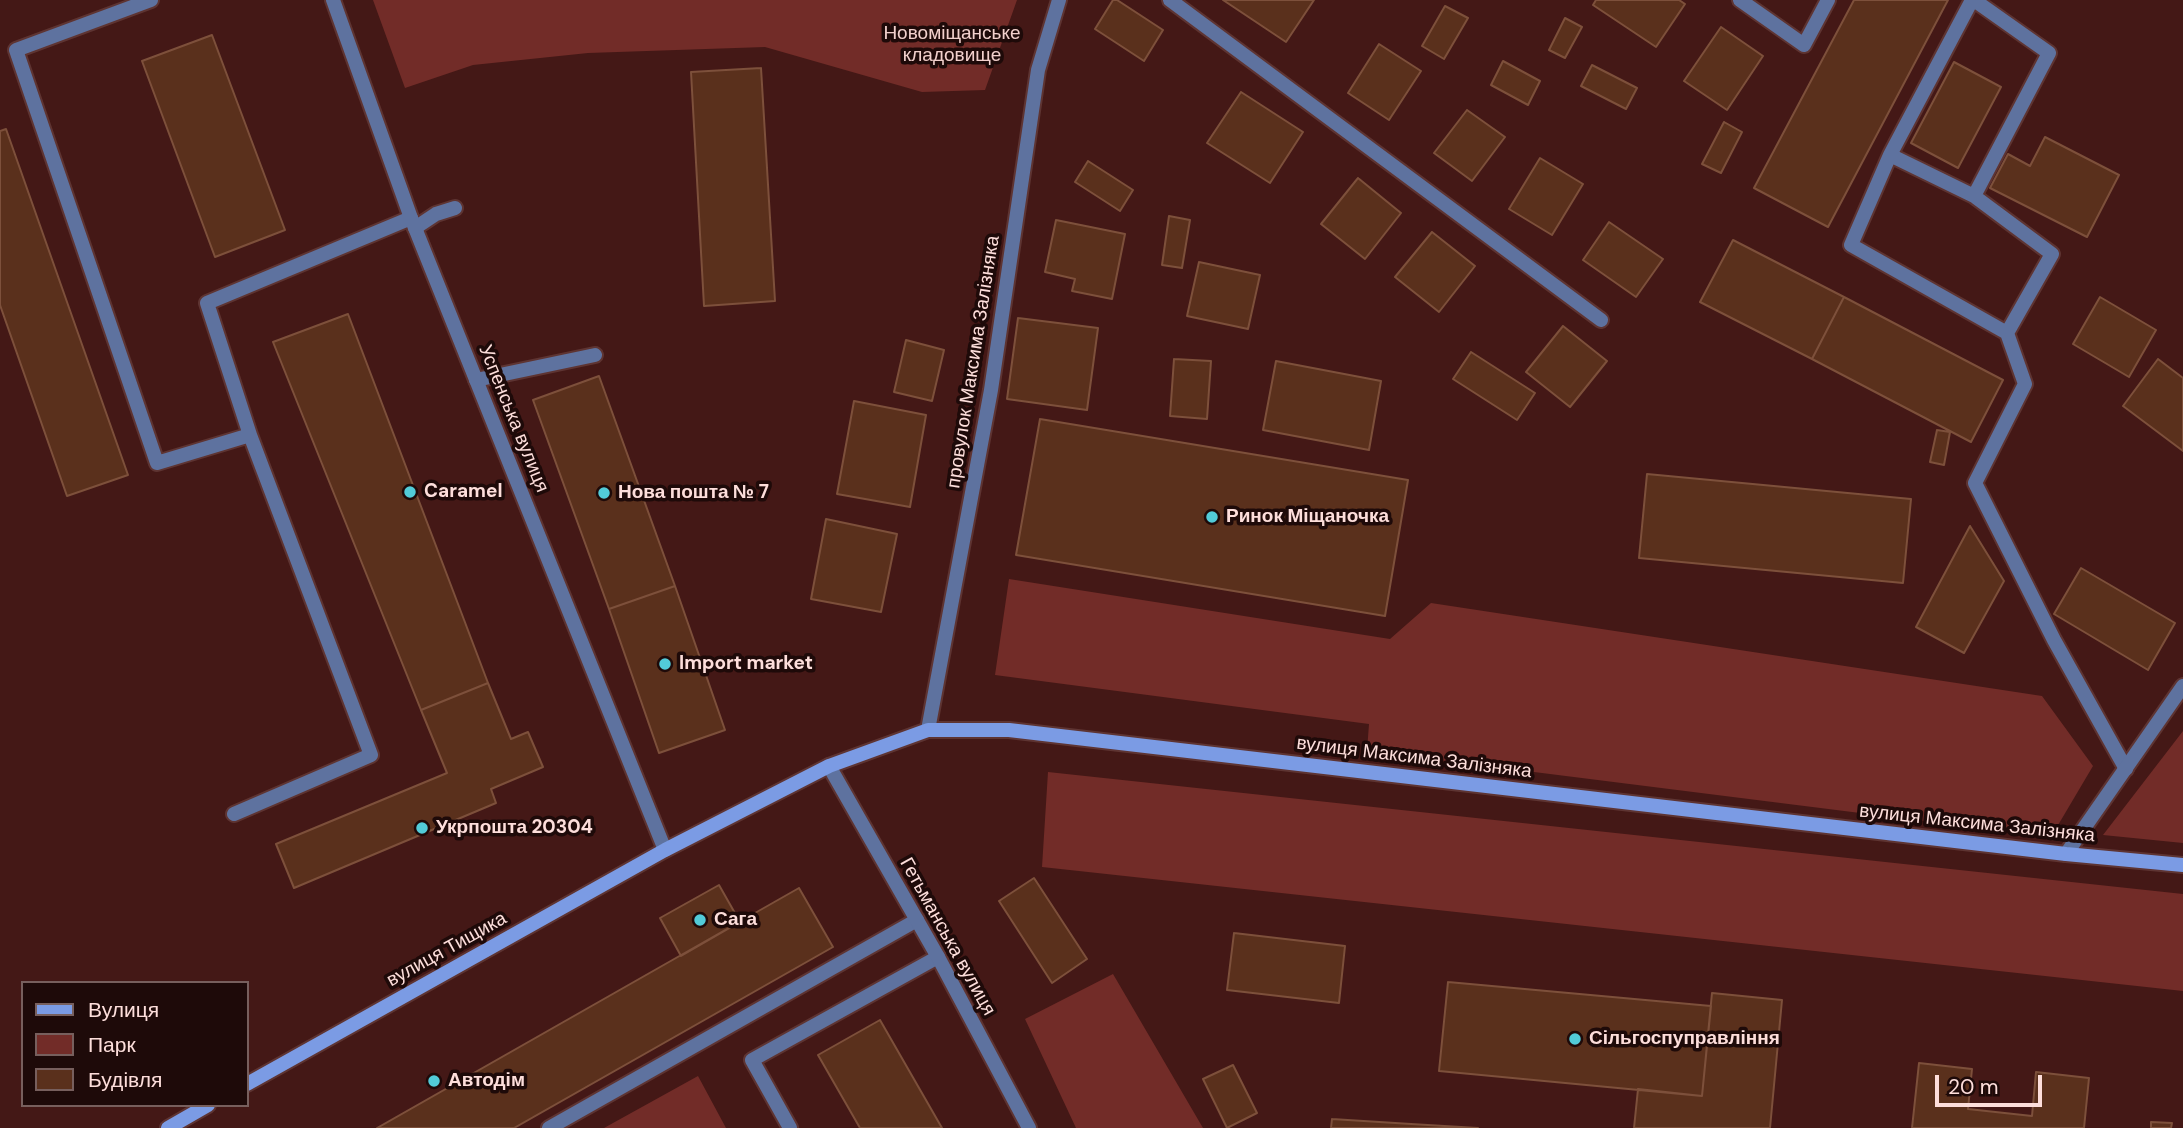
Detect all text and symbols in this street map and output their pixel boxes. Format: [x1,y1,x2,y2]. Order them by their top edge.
park label: Новоміщанське кладовище [883,23,1021,67]
street label: провулок Максима Залізняка [943,234,1005,490]
street label: Успенська вулиця [473,342,553,496]
place label: Caramel [424,481,502,503]
place label: Нова пошта № 7 [618,482,769,504]
marker: Caramel [402,484,418,500]
marker: Нова пошта № 7 [596,485,612,501]
place label: Ринок Міщаночка [1226,506,1389,528]
marker: Ринок Міщаночка [1204,509,1220,525]
place label: Import market [679,653,813,675]
marker: Import market [657,656,673,672]
street label: вулиця Максима Залізняка [1295,732,1533,784]
street label: вулиця Максима Залізняка [1858,800,2096,848]
place label: Укрпошта 20304 [436,817,593,839]
marker: Укрпошта 20304 [414,820,430,836]
street label: Гетьманська вулиця [894,854,1000,1020]
street label: вулиця Тищика [383,908,511,992]
place label: Сага [714,909,757,931]
marker: Сага [692,912,708,928]
legend [21,981,248,1107]
text: Вулиця [88,996,159,1024]
place label: Сільгоспуправління [1589,1028,1780,1050]
text: Парк [88,1031,136,1059]
marker: Сільгоспуправління [1567,1031,1583,1047]
scale bar [1938,1062,2045,1106]
text: Будівля [88,1066,162,1094]
place label: Автодім [448,1070,525,1092]
marker: Автодім [426,1073,442,1089]
text: 20 m [1948,1073,1999,1101]

